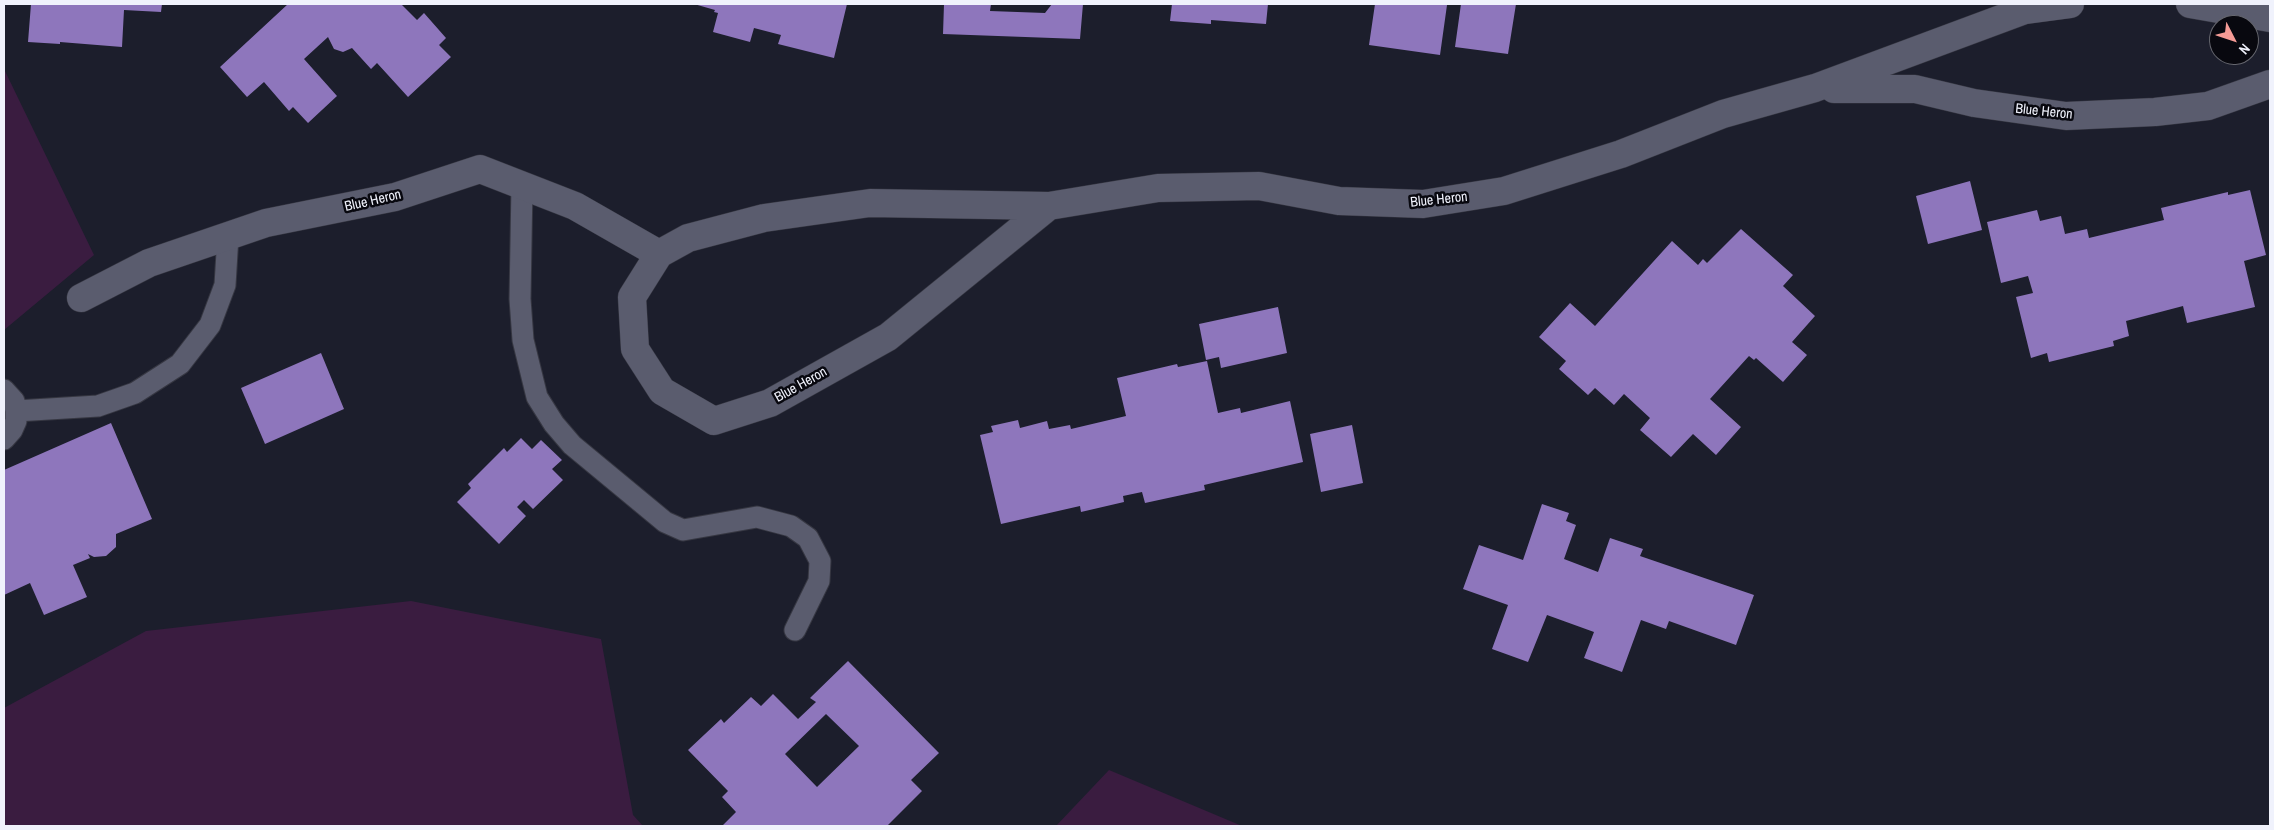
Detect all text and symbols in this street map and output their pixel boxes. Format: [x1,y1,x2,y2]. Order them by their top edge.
north arrow [2209,15,2259,65]
text: N [2235,40,2254,58]
street label: Blue Heron [2015,101,2073,123]
street label: Blue Heron [343,186,403,216]
street label: Blue Heron [1410,189,1468,211]
street label: Blue Heron [772,364,830,406]

